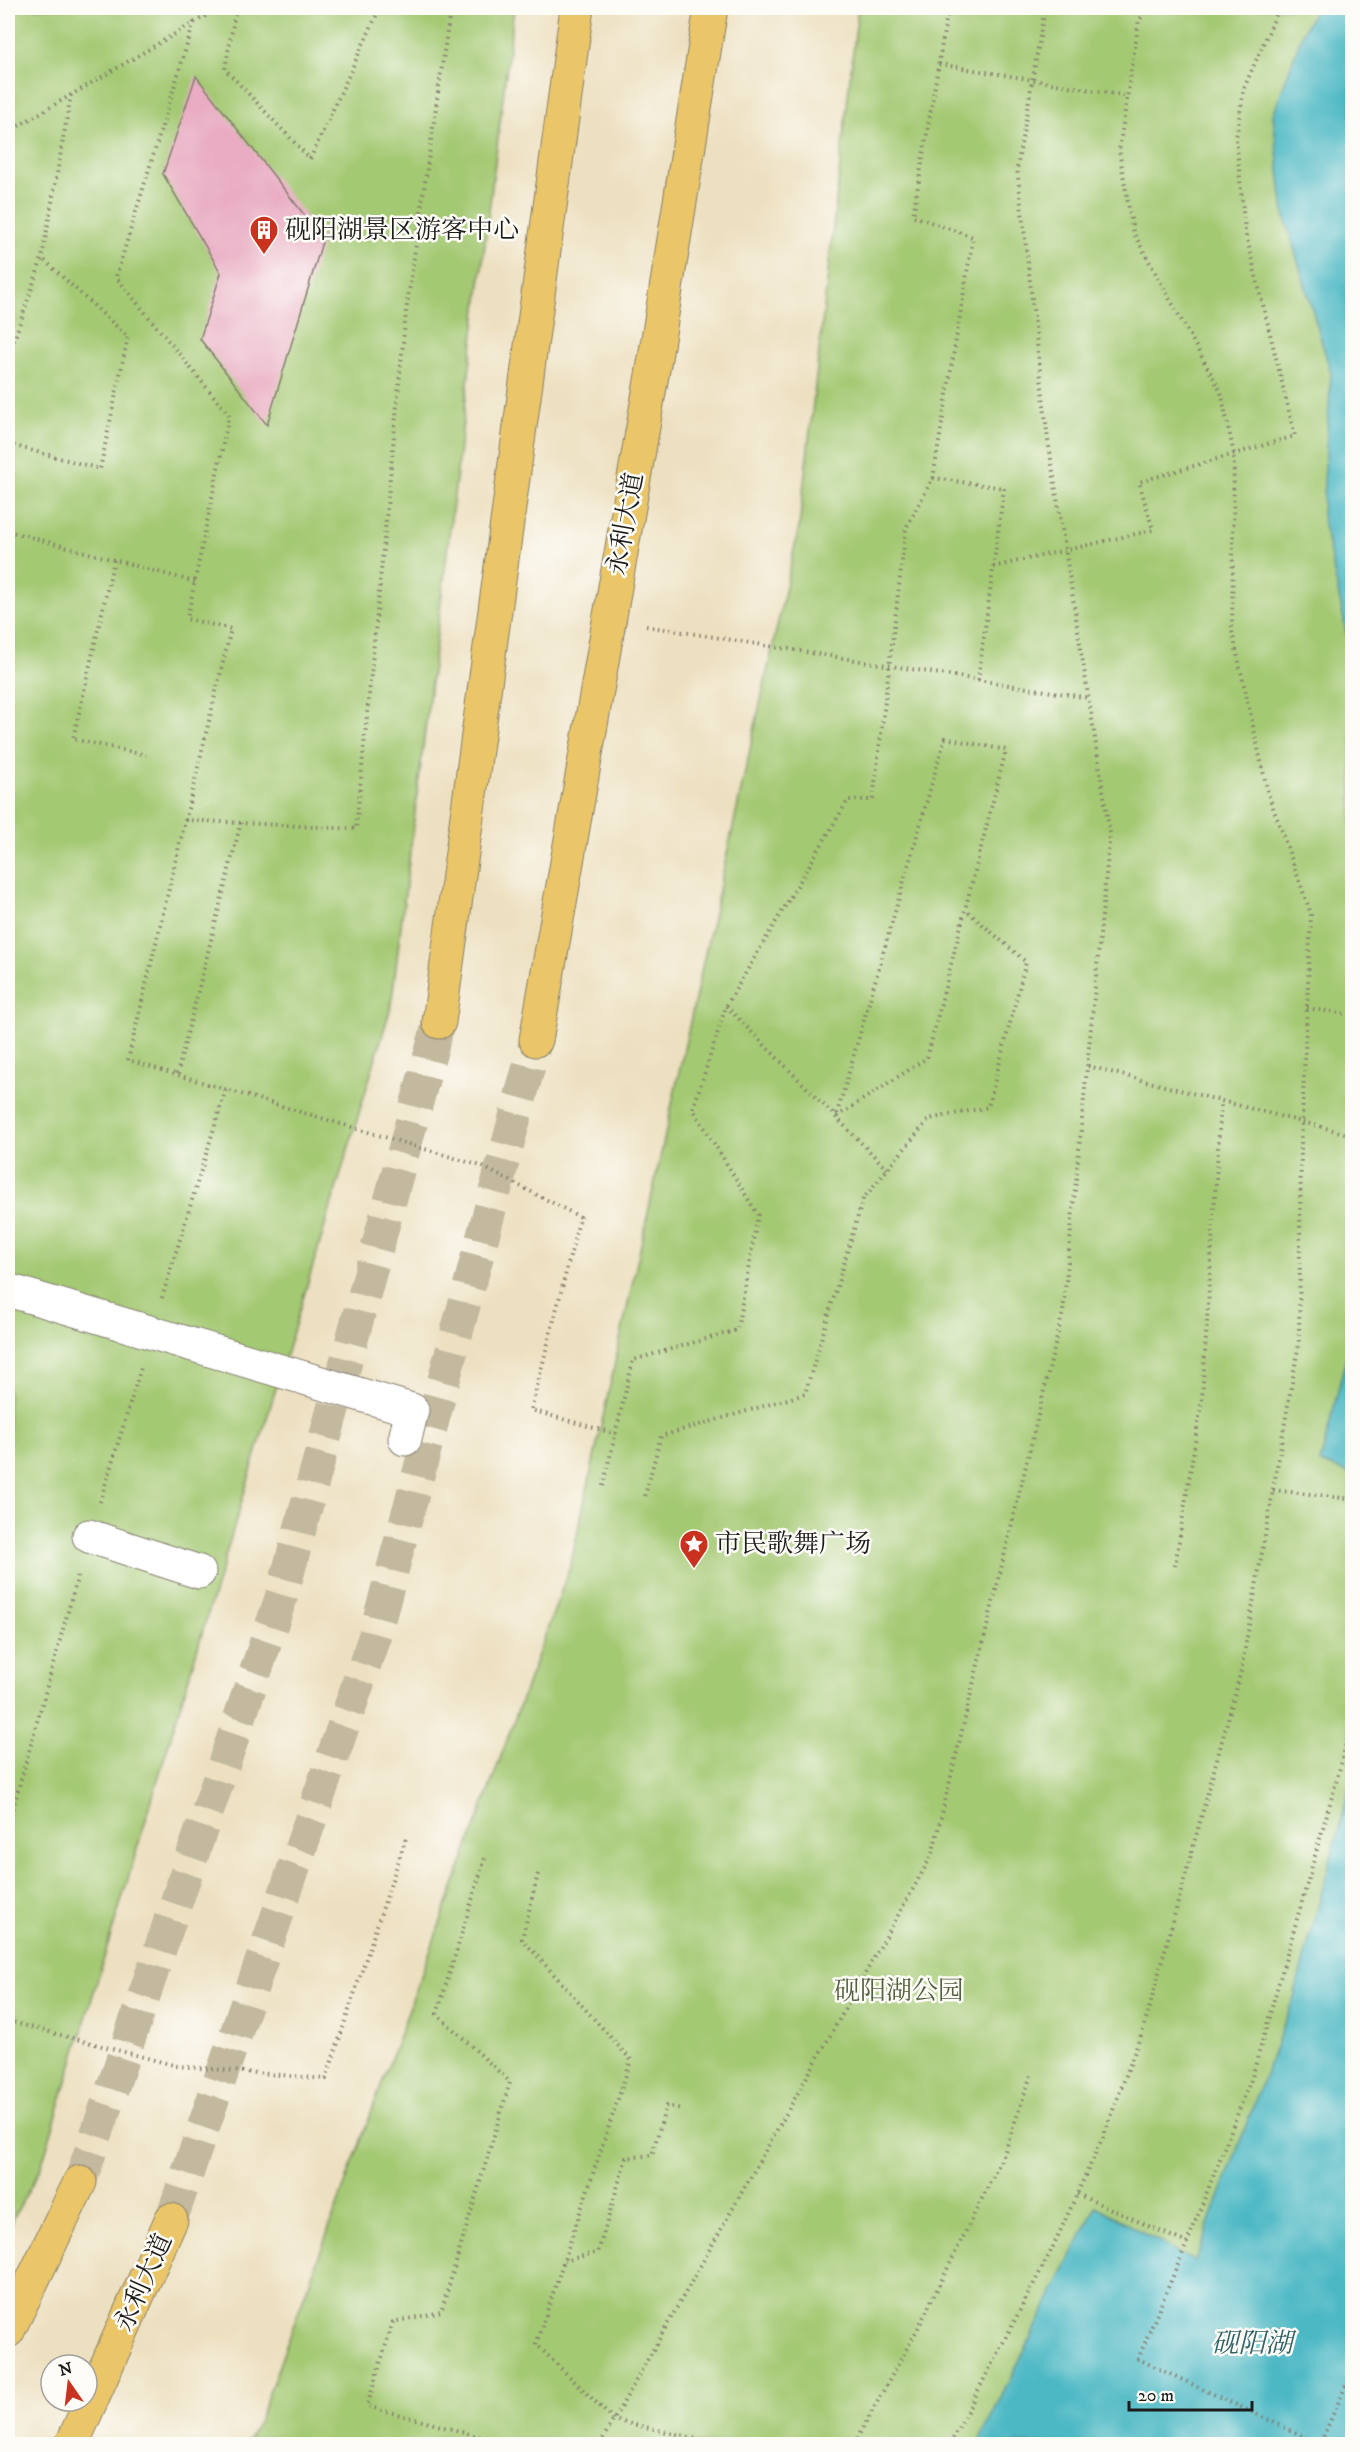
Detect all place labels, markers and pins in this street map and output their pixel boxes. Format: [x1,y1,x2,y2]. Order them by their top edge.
building icon: 砚阳湖景区游客中心 [248,214,280,256]
place label: 砚阳湖景区游客中心 [285,214,519,247]
place icon: 市民歌舞广场 [678,1528,710,1570]
place label: 市民歌舞广场 [715,1528,871,1561]

